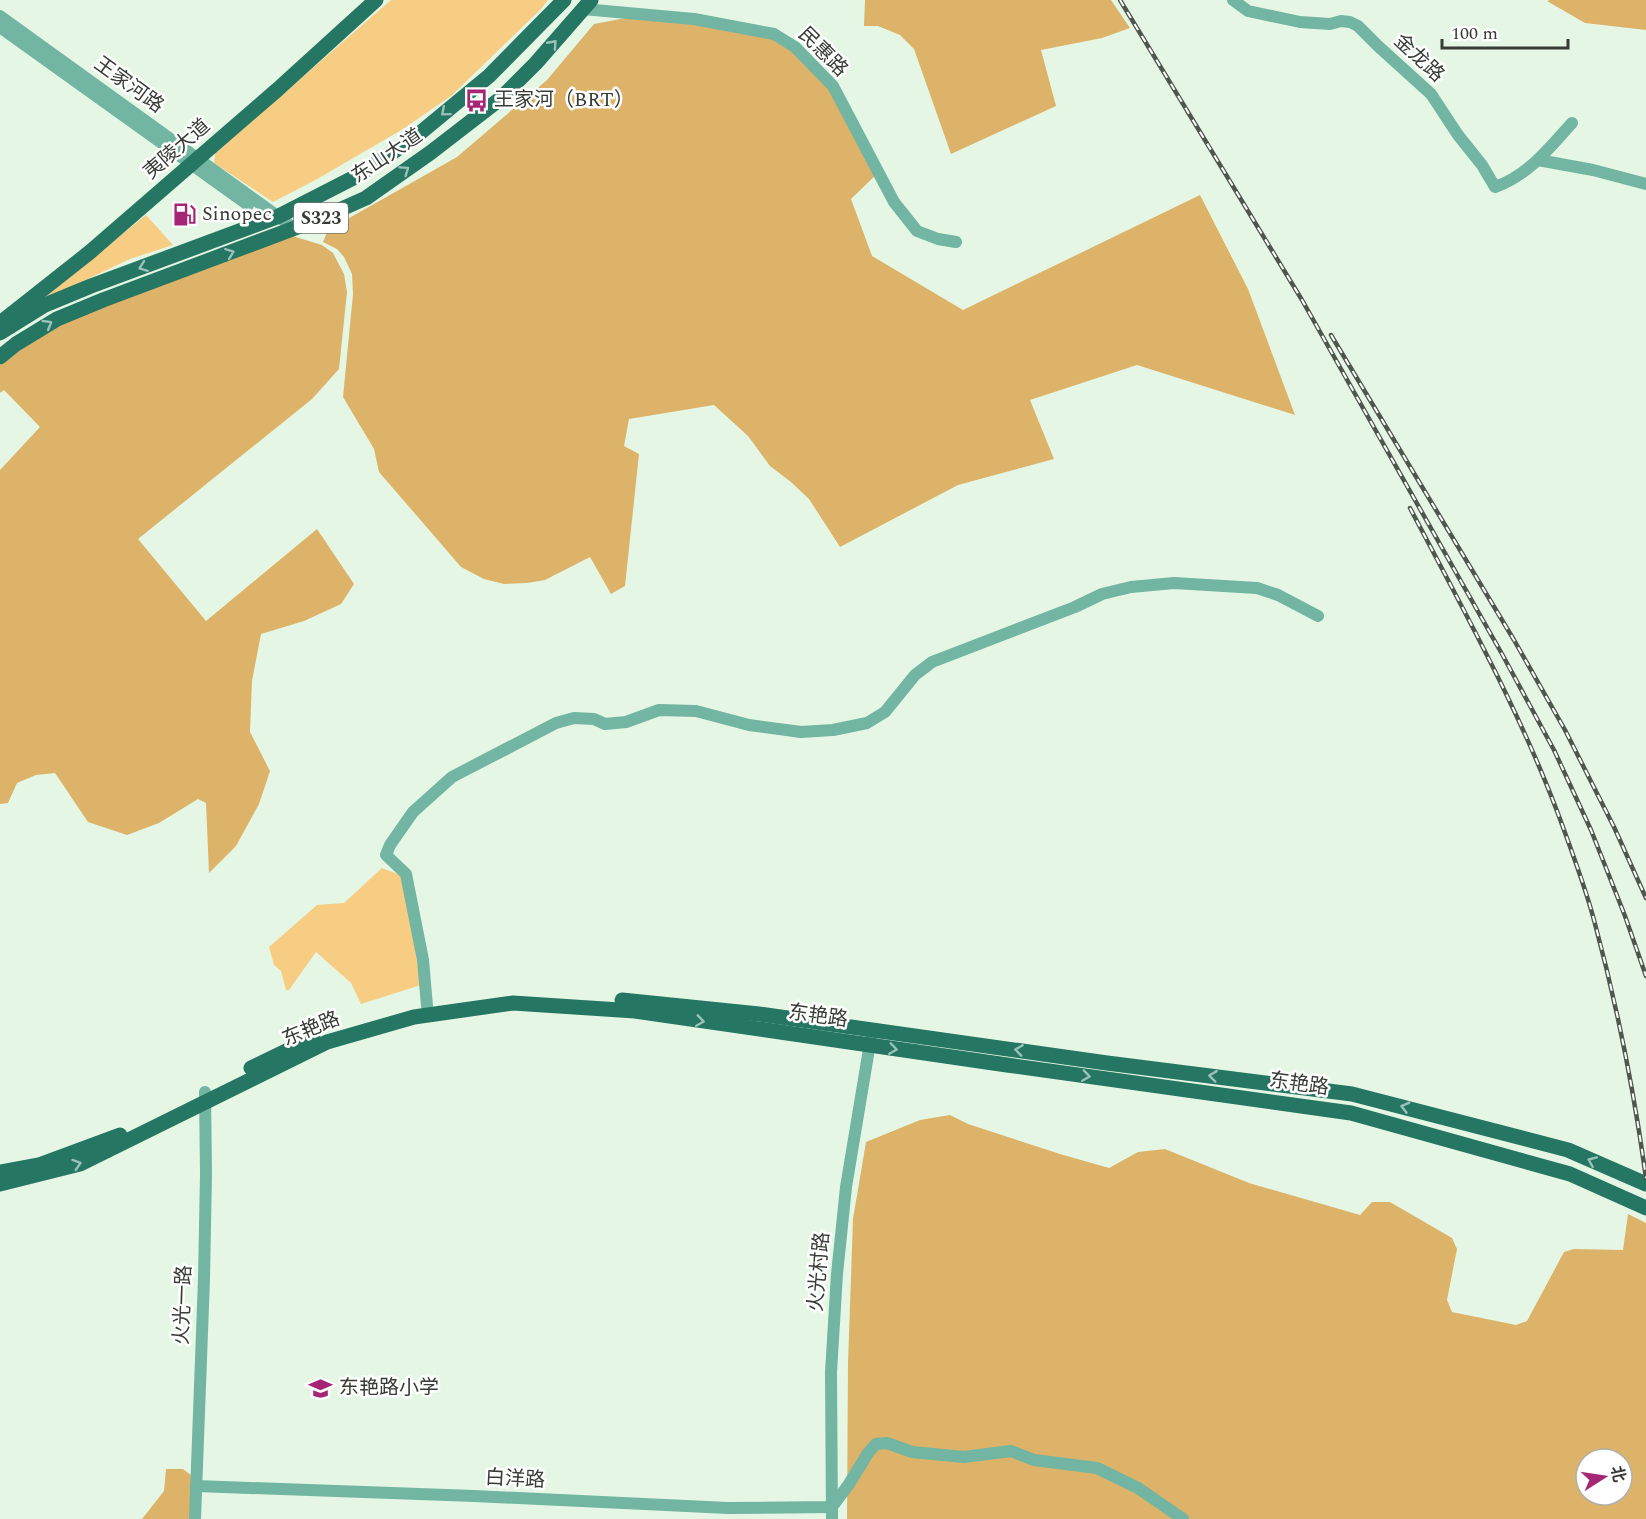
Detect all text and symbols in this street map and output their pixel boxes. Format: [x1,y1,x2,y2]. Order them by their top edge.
scale bar [1442,12,1568,50]
street label: 民惠路 [791,20,855,84]
text: 100 m [1451,20,1498,47]
street label: 金龙路 [1387,27,1451,89]
one-way arrow [546,40,557,51]
street label: 王家河路 [88,49,170,121]
place label: 王家河（BRT） [494,85,634,115]
bus stop icon: 王家河（BRT） [463,87,489,113]
one-way arrow [441,105,452,116]
street label: 夷陵大道 [137,111,217,187]
street label: 东山大道 [345,121,429,191]
one-way arrow [399,166,410,177]
place label: Sinopec [202,199,272,229]
fuel station icon: Sinopec [171,201,197,227]
road number: S323 [294,203,348,233]
one-way arrow [224,248,235,260]
one-way arrow [138,260,149,272]
one-way arrow [42,320,52,331]
street label: 东艳路 [786,997,850,1035]
street label: 东艳路 [278,1004,344,1054]
one-way arrow [695,1014,704,1026]
one-way arrow [888,1042,897,1054]
one-way arrow [1015,1045,1024,1057]
street label: 东艳路 [1267,1065,1331,1103]
one-way arrow [1081,1070,1090,1082]
one-way arrow [1208,1070,1217,1083]
one-way arrow [1400,1102,1410,1115]
one-way arrow [1588,1156,1599,1168]
one-way arrow [71,1159,82,1171]
street label: 火光村路 [801,1231,837,1313]
street label: 火光一路 [167,1265,199,1345]
place label: 东艳路小学 [339,1373,439,1403]
school or university icon: 东艳路小学 [308,1375,334,1401]
north arrow [1574,1447,1634,1507]
street label: 白洋路 [484,1462,546,1496]
text: 北 [1604,1464,1631,1484]

